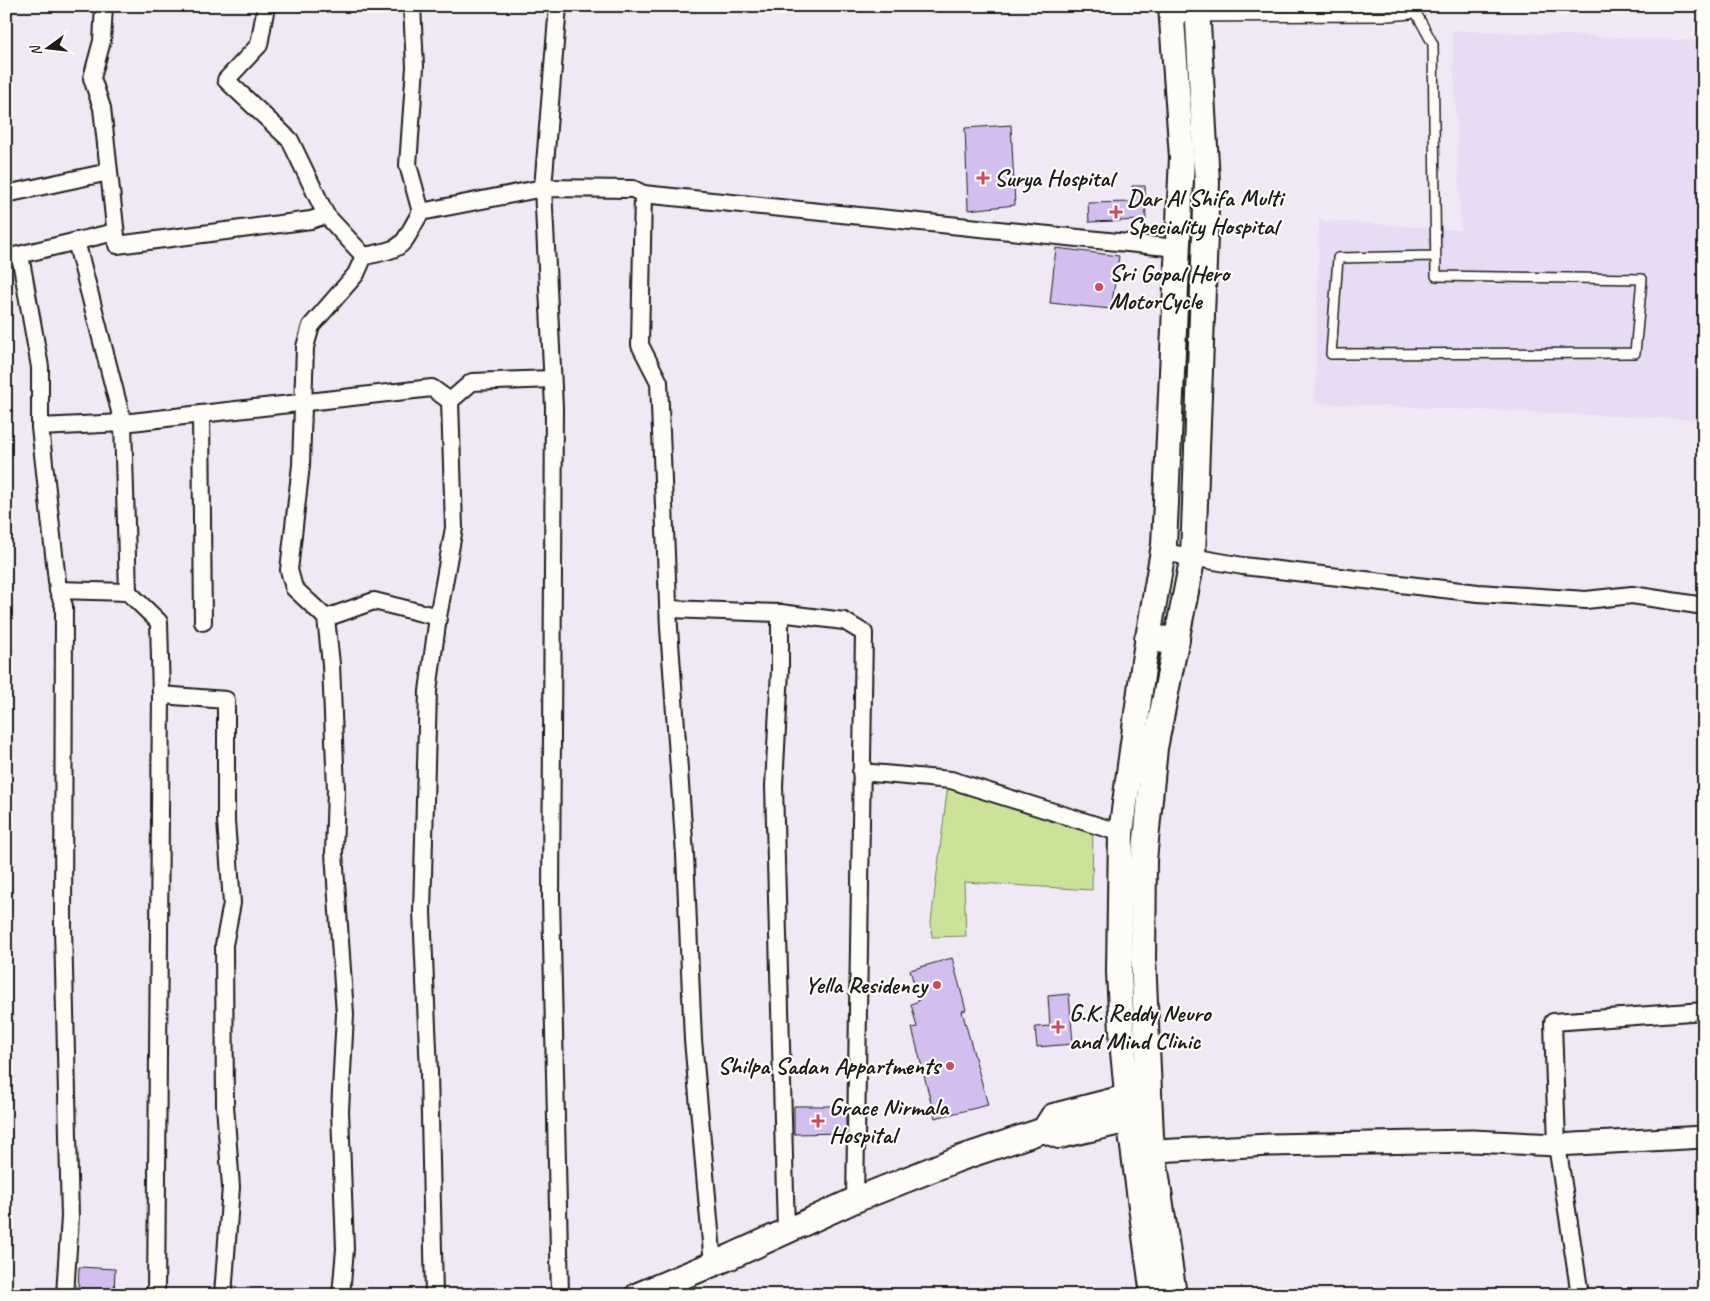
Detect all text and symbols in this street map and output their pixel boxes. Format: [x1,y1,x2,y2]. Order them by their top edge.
north arrow [22,22,72,72]
text: N [26,43,45,58]
place label: Surya Hospital [994,163,1118,193]
marker: Surya Hospital [976,171,990,185]
place label: Dar Al Shifa Multi Speciality Hospital [1127,183,1286,241]
marker: Dar Al Shifa Multi Speciality Hospital [1109,205,1123,219]
place label: Sri Gopal Hero MotorCycle [1109,258,1231,316]
marker: Sri Gopal Hero MotorCycle [1093,281,1105,293]
place label: Yella Residency [805,970,930,1000]
marker: Yella Residency [931,979,943,991]
place label: G.K. Reddy Neuro and Mind Clinic [1069,998,1213,1056]
marker: G.K. Reddy Neuro and Mind Clinic [1051,1020,1065,1034]
place label: Shilpa Sadan Appartments [718,1051,943,1081]
marker: Shilpa Sadan Appartments [944,1060,956,1072]
place label: Grace Nirmala Hospital [829,1092,950,1150]
marker: Grace Nirmala Hospital [811,1114,825,1128]

